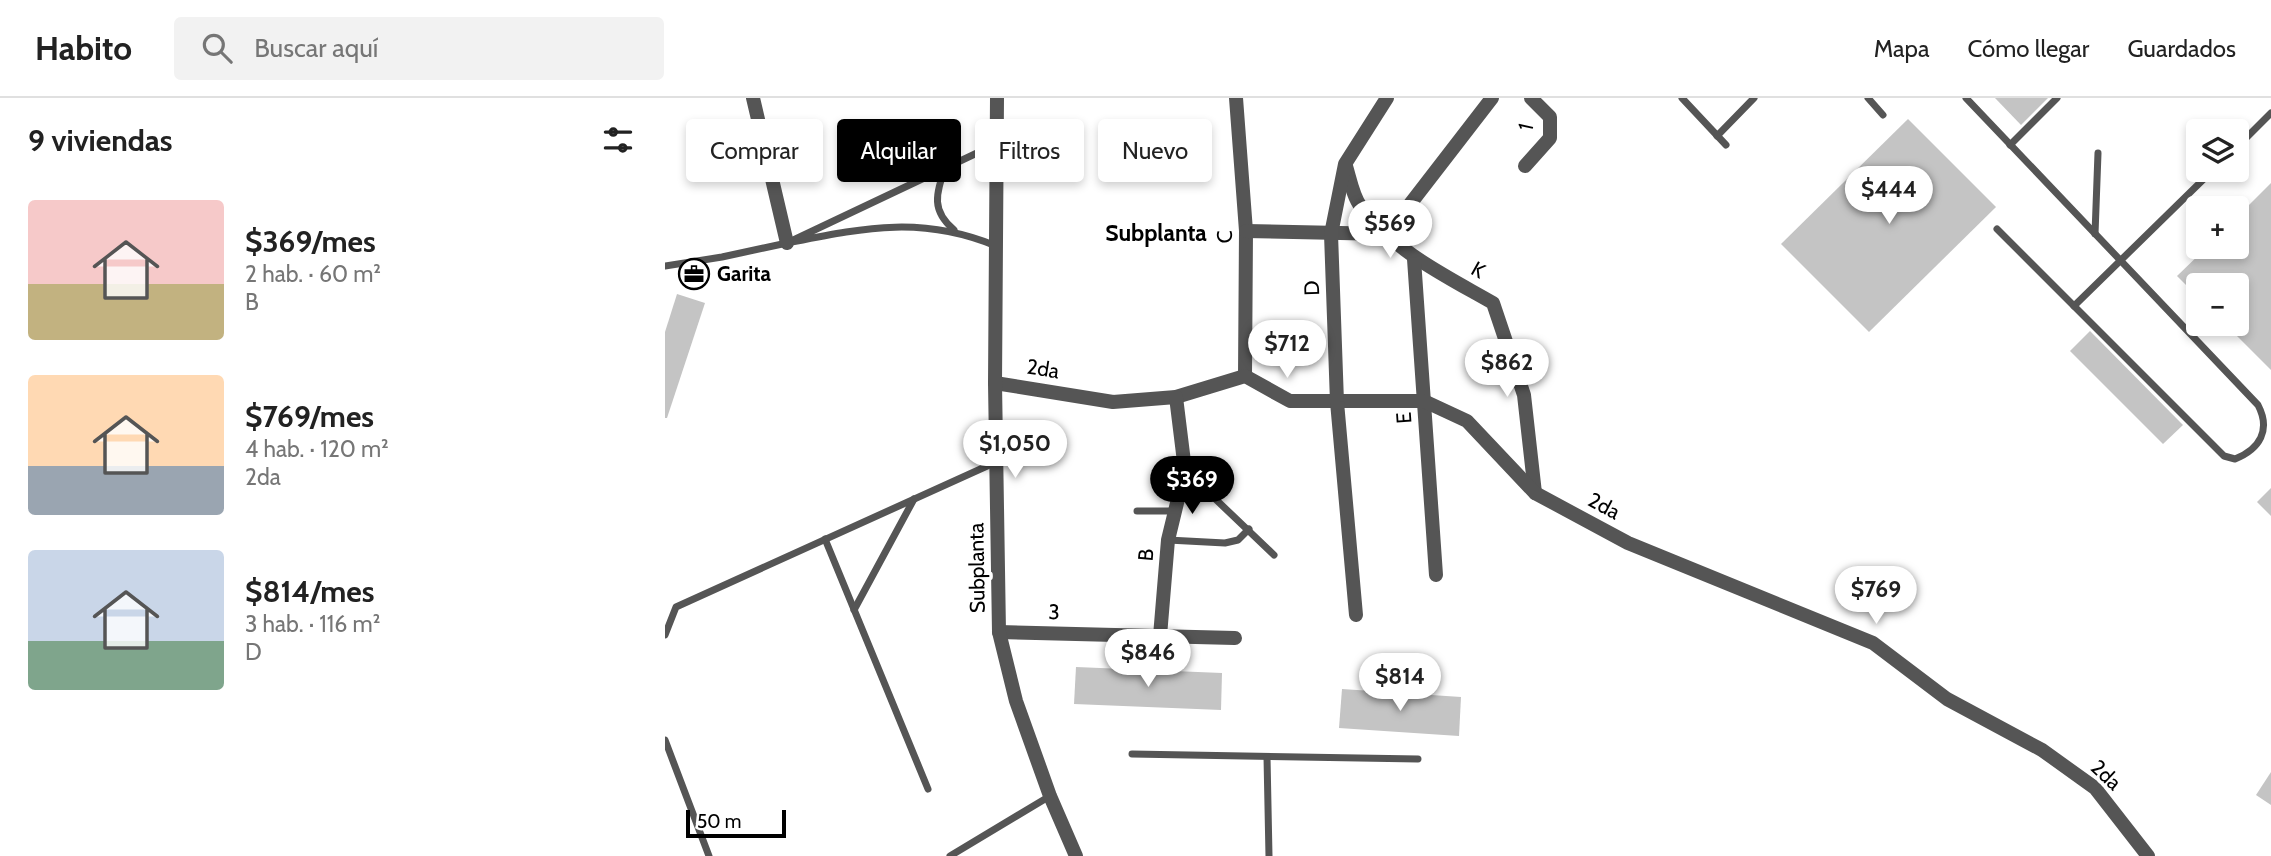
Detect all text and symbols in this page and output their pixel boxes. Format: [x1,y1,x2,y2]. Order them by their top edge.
search box [174,17,664,80]
text: Habito [35,28,132,68]
icon: search [198,29,236,67]
text: Buscar aquí [254,32,378,64]
text: Mapa [1874,34,1930,63]
text: Cómo llegar [1968,34,2089,63]
text: Guardados [2127,34,2236,63]
chip: Comprar [686,119,823,182]
chip: Alquilar [837,119,961,182]
chip: Filtros [975,119,1084,182]
chip: Nuevo [1098,119,1212,182]
map controls [2186,119,2249,336]
button: layers [2186,119,2249,182]
icon: filters [599,121,637,159]
street label: 1 [1513,121,1538,133]
text: 9 viviendas [28,122,173,159]
pin: $444 [1848,166,1930,226]
text: $444 [1861,175,1917,203]
button: + [2186,196,2249,259]
pin: $569 [1349,200,1431,260]
text: $569 [1364,209,1416,237]
district label: Subplanta [1105,219,1207,247]
text: $369/mes [245,223,376,260]
icon: home [84,228,168,312]
street label: C [1212,230,1237,244]
street label: K [1467,256,1490,283]
office icon: Garita [677,257,711,291]
text: 2 hab. · 60 m² [245,260,381,288]
place label: Garita [717,261,772,286]
button: − [2186,273,2249,336]
street label: D [1299,280,1324,296]
text: B [245,288,259,316]
pin: $712 [1246,320,1328,380]
text: $712 [1264,329,1310,357]
pin: $862 [1466,340,1548,399]
text: $862 [1481,348,1533,376]
street label: 2da [1025,354,1061,383]
text: $769/mes [245,398,374,435]
icon: home [84,403,168,487]
street label: E [1391,411,1416,425]
pin: $1,050 [958,420,1072,480]
text: $1,050 [979,429,1051,457]
text: 4 hab. · 120 m² [245,435,389,463]
pin: $369 [1151,456,1233,516]
text: 2da [245,463,281,491]
text: $369 [1166,465,1218,493]
street label: 2da [1584,487,1625,524]
street label: Subplanta [963,523,990,613]
street label: B [1133,548,1159,562]
pin: $769 [1835,566,1917,626]
text: $814/mes [245,573,374,610]
text: $769 [1851,575,1901,603]
icon: home [84,578,168,662]
street label: 3 [1048,599,1060,624]
text: 3 hab. · 116 m² [245,610,380,638]
pin: $846 [1107,630,1189,689]
text: D [245,638,262,666]
text: $846 [1121,638,1175,666]
pin: $814 [1359,654,1441,713]
text: $814 [1375,662,1425,690]
street label: 2da [2086,754,2127,795]
scale bar [686,807,786,839]
text: 50 m [697,810,741,833]

